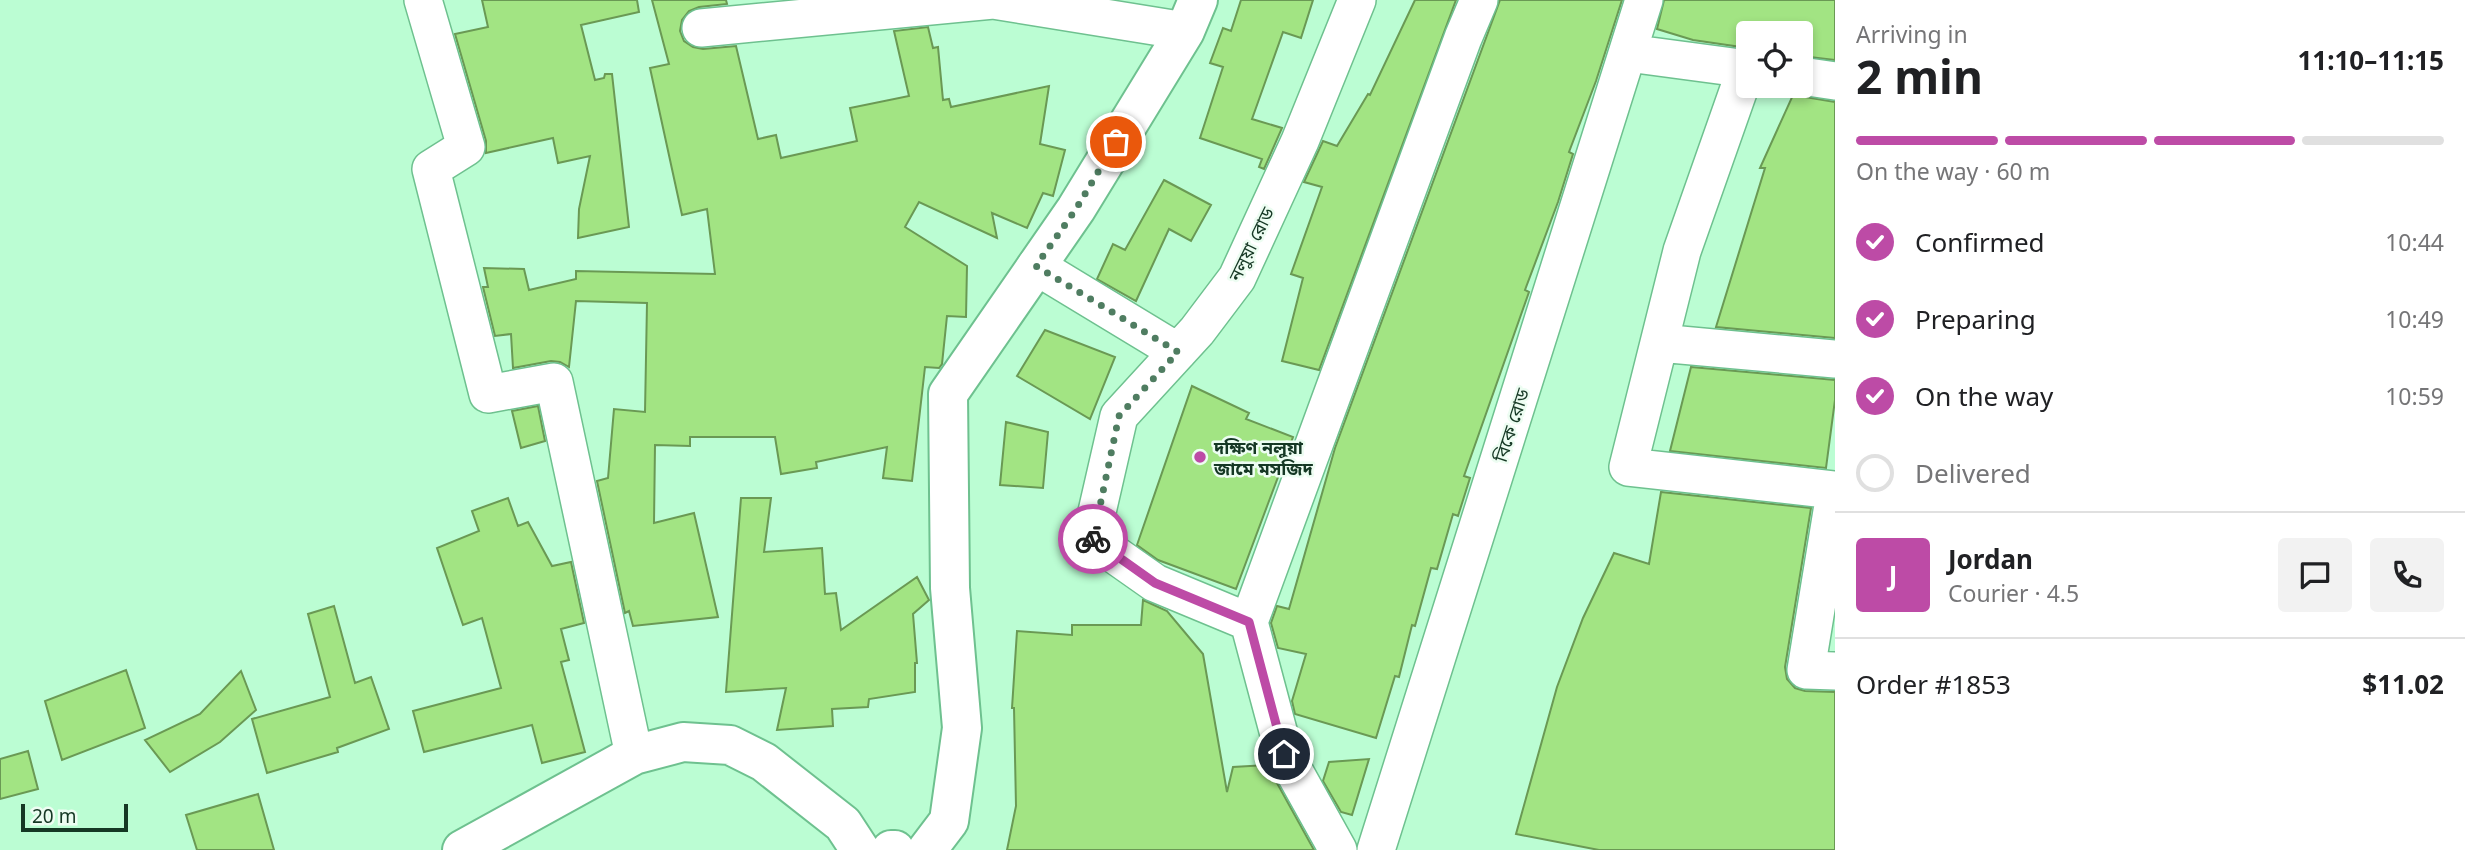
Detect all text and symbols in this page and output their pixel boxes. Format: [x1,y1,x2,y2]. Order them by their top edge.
text: Arriving in [1856,18,1968,50]
map controls [1736,21,1813,98]
button: locate [1736,21,1813,98]
text: 11:10–11:15 [2297,42,2444,78]
text: 2 min [1856,45,1983,107]
pin [1086,112,1146,172]
icon: bag [1097,123,1135,161]
text: On the way · 60 m [1856,155,2050,187]
street label: নলুয়া রোড [1222,203,1279,286]
icon: check [1856,223,1894,261]
text: Confirmed [1915,224,2045,260]
text: 10:44 [2385,226,2444,258]
icon: check [1856,300,1894,338]
text: Preparing [1915,301,2036,337]
text: 10:49 [2385,303,2444,335]
icon: check [1856,377,1894,415]
text: On the way [1915,378,2053,414]
text: 10:59 [2385,380,2444,412]
street label: বিকে রোড [1488,385,1534,466]
place label: দক্ষিণ নলুয়া জামে মসজিদ [1213,435,1314,480]
marker: দক্ষিণ নলুয়া জামে মসজিদ [1192,449,1208,465]
text: Delivered [1915,455,2031,491]
courier [1058,504,1128,574]
icon: bike [1074,520,1112,558]
button: chat [2278,538,2352,612]
button: phone [2370,538,2444,612]
text: Jordan [1948,541,2033,577]
text: J [1889,557,1897,593]
text: Courier · 4.5 [1948,577,2079,609]
text: Order #1853 [1856,666,2011,702]
text: $11.02 [2362,666,2444,702]
pin [1254,724,1314,784]
icon: home [1265,735,1303,773]
scale bar [21,801,128,833]
text: 20 m [32,803,76,829]

